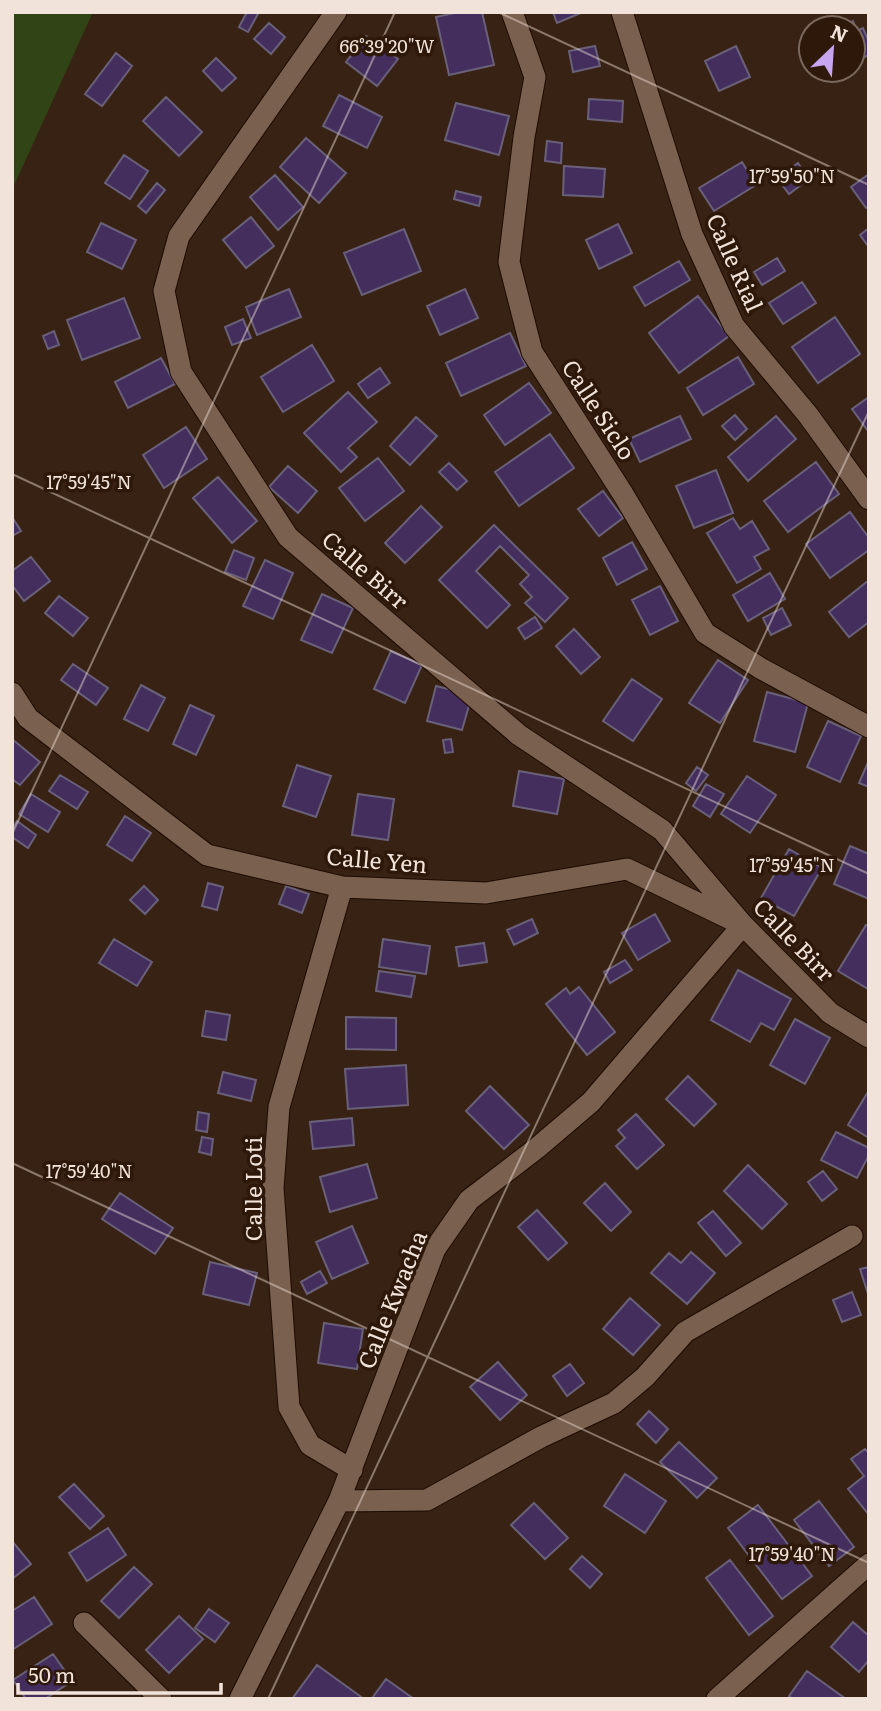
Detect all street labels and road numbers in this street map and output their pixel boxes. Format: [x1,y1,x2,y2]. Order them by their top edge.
street label: Calle Rial [699,207,773,317]
street label: Calle Siclo [555,352,645,466]
street label: Calle Birr [315,522,417,616]
street label: Calle Yen [325,838,429,880]
street label: Calle Birr [746,890,844,989]
street label: Calle Loti [235,1136,269,1241]
street label: Calle Kwacha [348,1224,434,1373]

